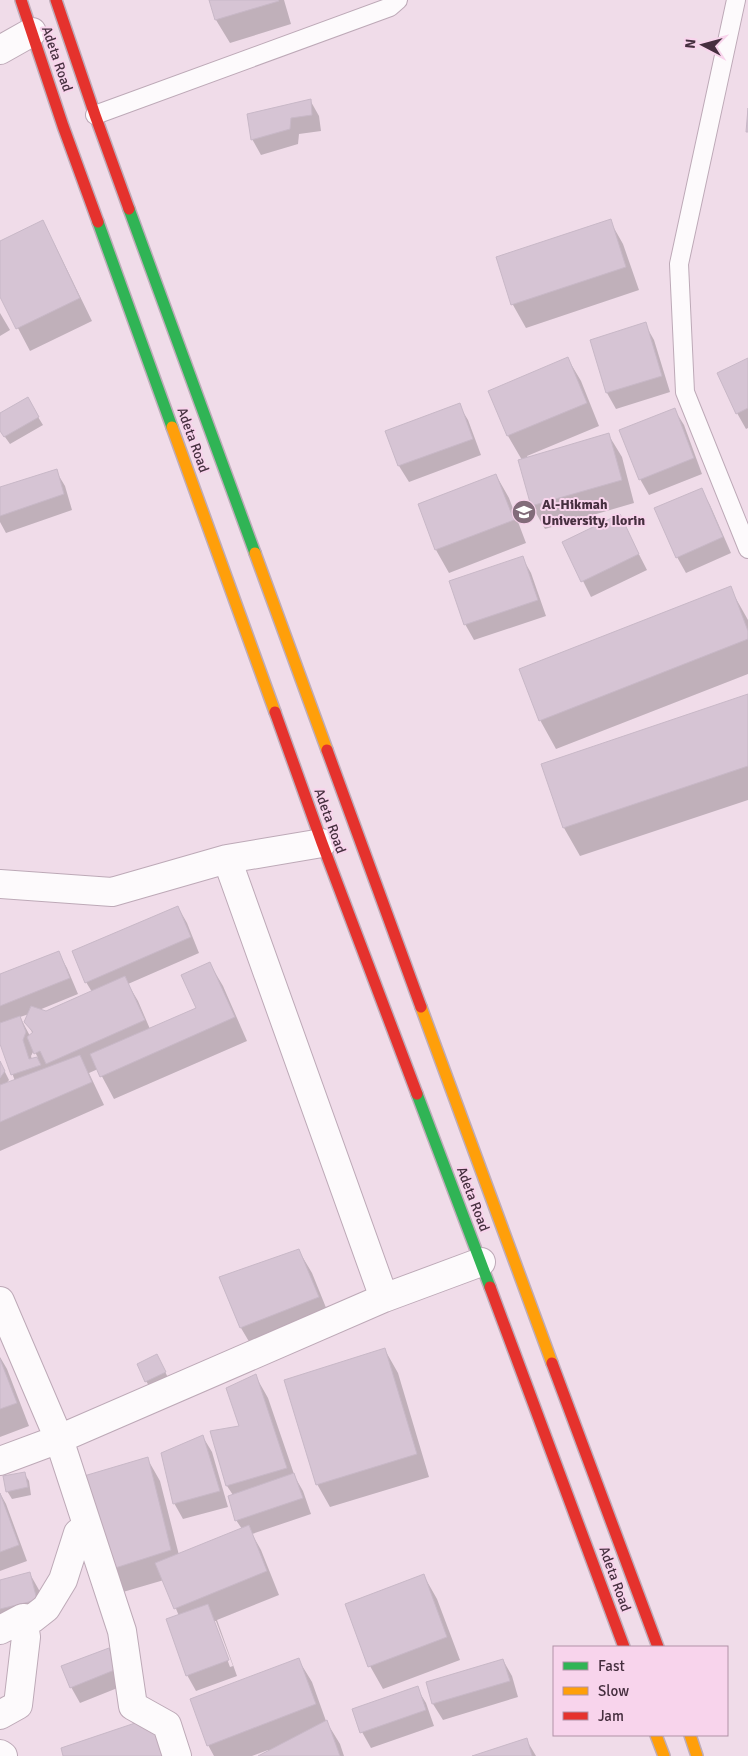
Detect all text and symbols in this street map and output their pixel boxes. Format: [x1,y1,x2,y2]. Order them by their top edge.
north arrow [678,20,728,70]
street label: Adeta Road [38,24,76,94]
text: N [682,38,700,49]
street label: Adeta Road [173,405,213,475]
place label: Al-Hikmah University, Ilorin [542,496,645,529]
school or university icon: Al-Hikmah University, Ilorin [511,499,537,525]
street label: Adeta Road [310,786,350,856]
street label: Adeta Road [453,1164,493,1234]
street label: Adeta Road [595,1544,635,1614]
legend [553,1646,728,1736]
text: Fast [598,1657,625,1675]
text: Slow [598,1682,629,1700]
text: Jam [598,1707,624,1725]

